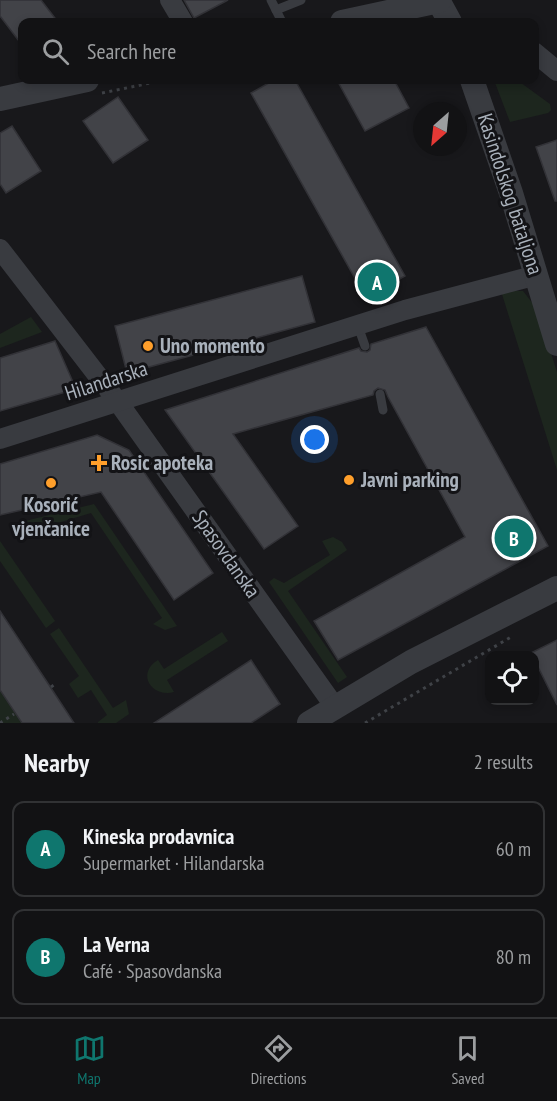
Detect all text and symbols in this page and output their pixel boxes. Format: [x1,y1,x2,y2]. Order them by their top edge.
search box [18,18,539,84]
icon: search [39,35,72,68]
text: Search here [87,37,176,65]
north arrow [413,102,467,156]
street label: Kasindolskog bataljona [472,110,549,278]
pin: A [358,260,397,304]
place label: Uno momento [160,332,265,359]
marker: Uno momento [141,339,155,353]
street label: Hilandarska [61,355,151,407]
your location [300,425,329,454]
place label: Rosic apoteka [111,449,214,476]
marker: Rosic apoteka [92,456,106,470]
place label: Javni parking [360,466,459,493]
marker: Javni parking [342,473,356,487]
marker: Kosorić vjenčanice [44,476,58,490]
place label: Kosorić vjenčanice [11,491,90,542]
street label: Spasovdanska [186,505,266,603]
pin: B [494,516,534,560]
map controls [485,651,539,705]
button: locate [485,651,539,705]
text: Nearby [24,746,89,779]
text: 2 results [474,749,533,775]
text: Kineska prodavnica [83,822,234,850]
text: A [40,836,51,862]
text: 60 m [496,836,531,862]
text: Supermarket · Hilandarska [83,850,264,876]
text: La Verna [83,930,150,958]
text: B [41,944,50,970]
text: 80 m [496,944,531,970]
text: Café · Spasovdanska [83,958,222,984]
tab: Map [73,1032,106,1088]
tab: Directions [251,1032,306,1088]
tab: Saved [451,1032,484,1088]

